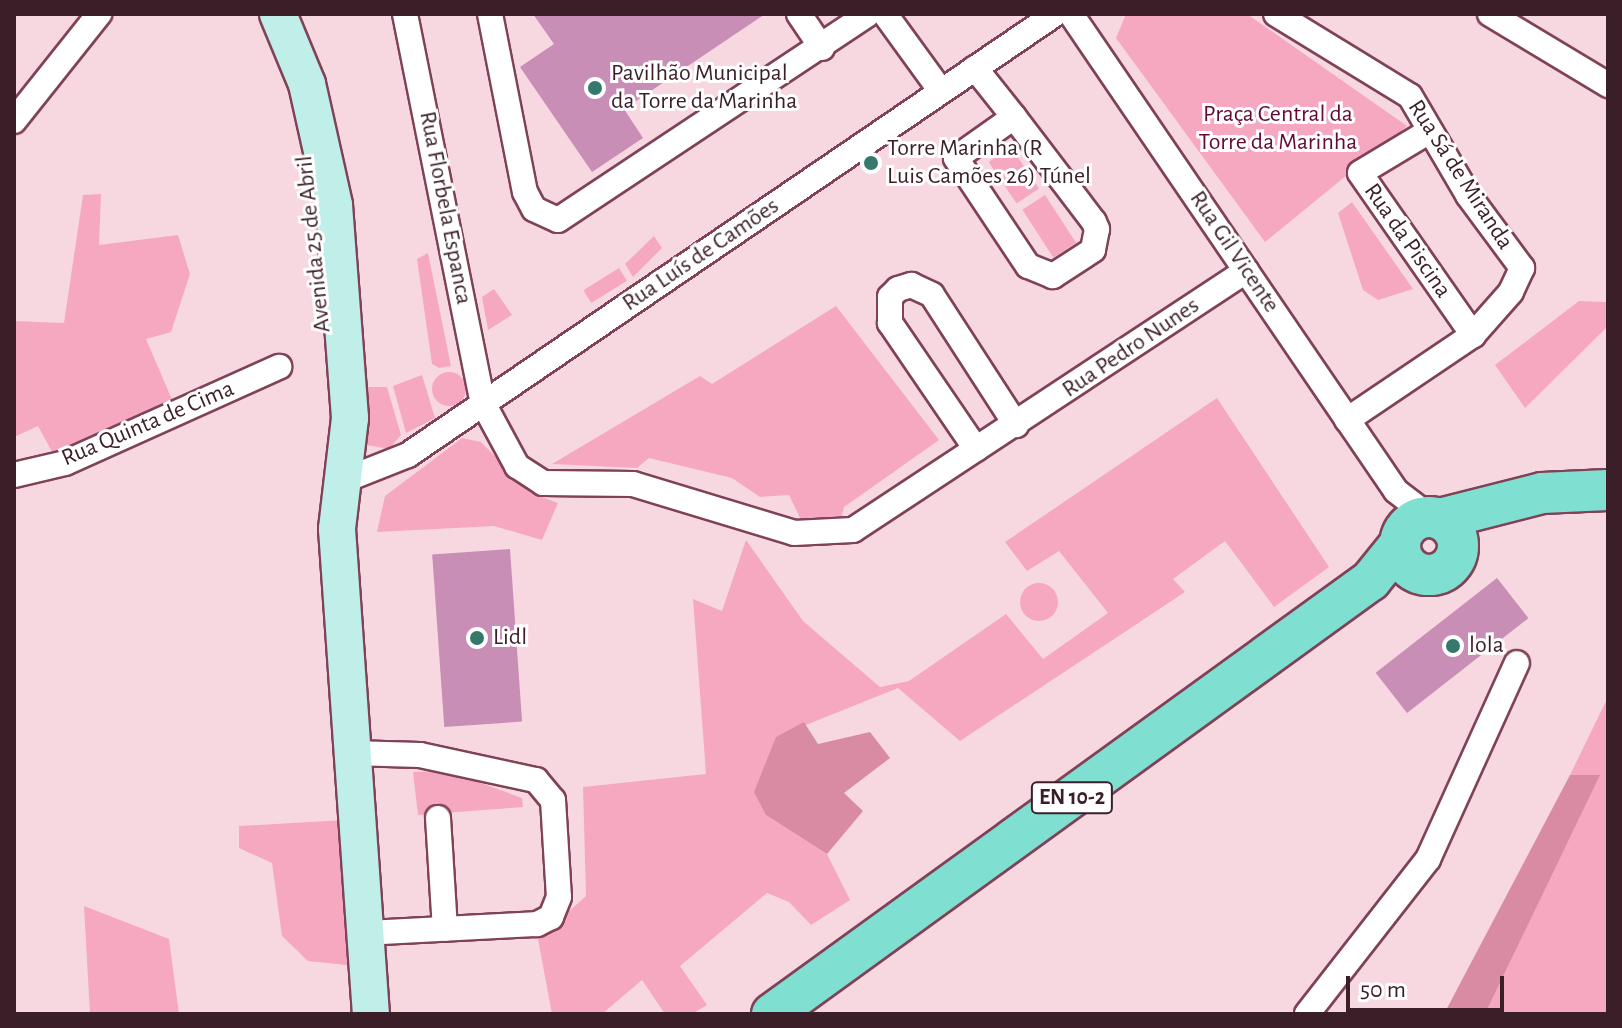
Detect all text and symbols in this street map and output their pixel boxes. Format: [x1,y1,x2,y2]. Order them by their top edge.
place label: Pavilhão Municipal da Torre da Marinha [611,60,797,116]
marker: Pavilhão Municipal da Torre da Marinha [586,79,604,97]
street label: Rua Sá de Miranda [1401,95,1519,255]
park label: Praça Central da Torre da Marinha [1199,101,1357,157]
street label: Rua Florbela Espanca [412,109,478,307]
place label: Torre Marinha (R Luis Camões 26) Túnel [887,135,1091,191]
street label: Avenida 25 de Abril [290,154,338,334]
marker: Torre Marinha (R Luis Camões 26) Túnel [862,154,880,172]
street label: Rua da Piscina [1357,178,1457,304]
street label: Rua Gil Vicente [1183,186,1285,318]
street label: Rua Luís de Camões [617,192,785,318]
street label: Rua Pedro Nunes [1057,292,1205,404]
street label: Rua Quinta de Cima [57,375,239,473]
place label: Lidl [493,624,527,652]
marker: Lidl [468,629,486,647]
place label: lola [1469,632,1504,660]
marker: lola [1444,637,1462,655]
road number: EN 10-2 [1030,780,1114,816]
scale bar [1350,960,1508,1010]
text: 50 m [1360,978,1406,1002]

